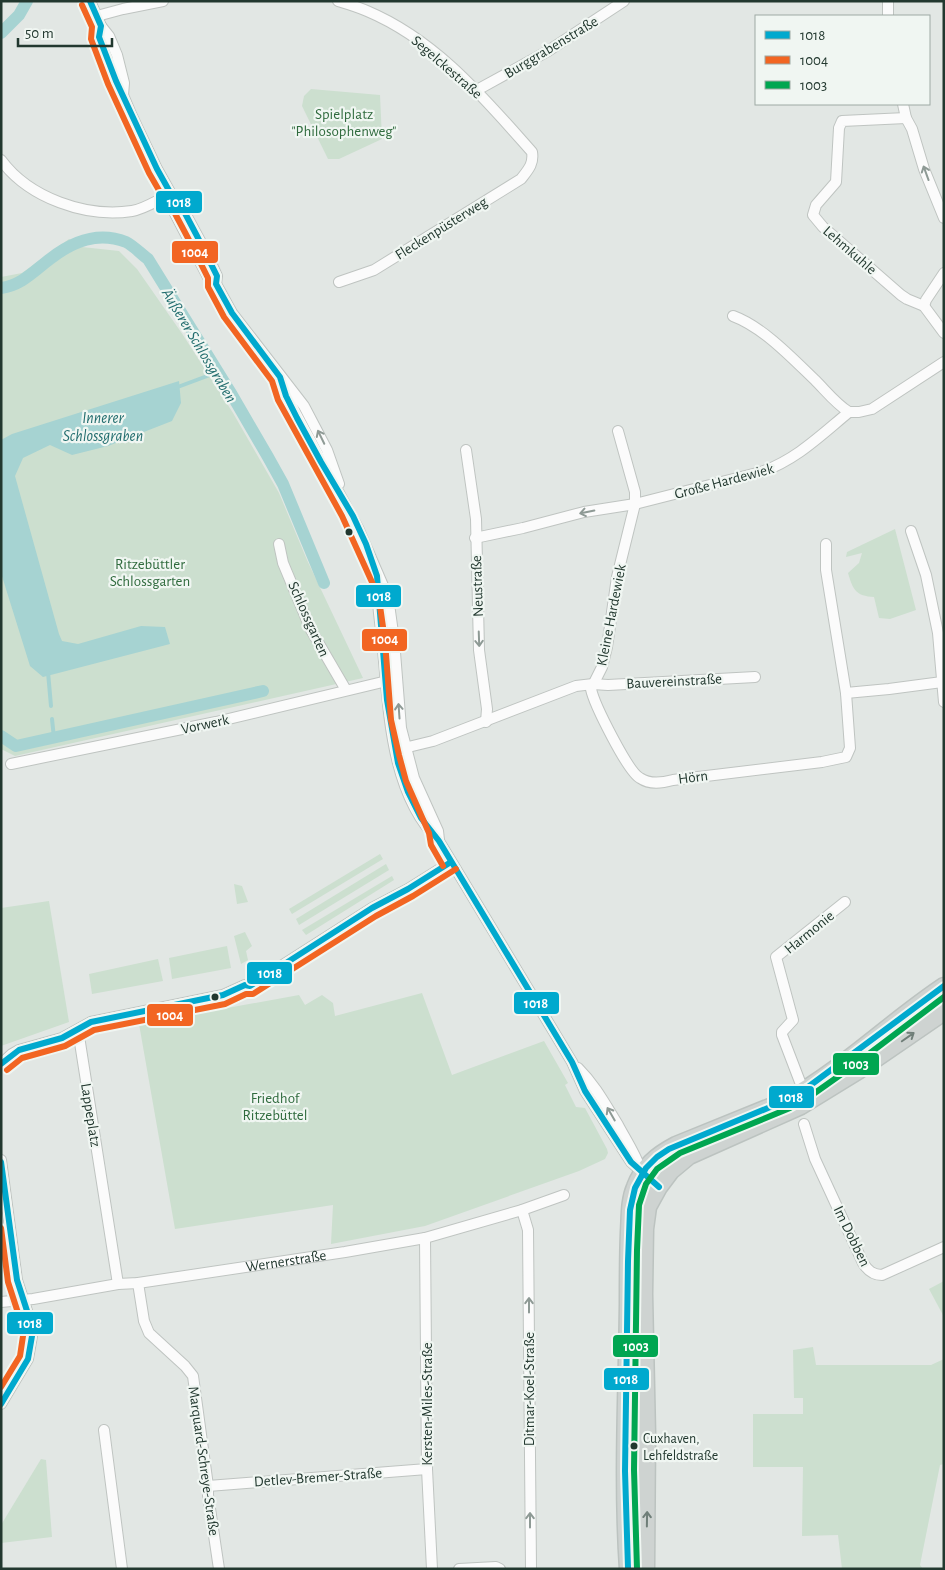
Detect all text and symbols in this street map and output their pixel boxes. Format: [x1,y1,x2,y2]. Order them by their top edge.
street label: Burggrabenstraße [502,14,601,81]
scale bar [18,15,111,47]
legend [755,15,930,105]
text: 50 m [25,26,54,41]
text: 1018 [800,28,825,43]
street label: Segelckestraße [409,33,485,102]
text: 1004 [800,53,828,68]
text: 1003 [800,78,827,93]
park label: Spielplatz "Philosophenweg" [291,107,397,139]
one-way arrow [921,166,930,181]
line badge: 1018 [155,190,203,214]
street label: Fleckenpüsterweg [393,194,491,263]
text: 1018 [167,196,191,210]
street label: Lehmkuhle [820,223,879,278]
line badge: 1004 [171,240,219,264]
text: 1004 [182,246,208,260]
water label: Äußerer Schlossgraben [158,284,241,405]
water label: Innerer Schlossgraben [63,410,143,444]
one-way arrow [316,430,325,445]
street label: Große Hardewiek [673,461,776,502]
one-way arrow [579,507,595,517]
unlabelled marker [344,527,354,537]
street label: Neustraße [469,555,486,617]
park label: Ritzebüttler Schlossgarten [110,557,190,589]
street label: Kleine Hardewiek [594,563,629,667]
street label: Schlossgarten [285,579,332,659]
line badge: 1018 [355,584,402,608]
text: 1018 [367,590,391,604]
line badge: 1004 [361,628,408,652]
one-way arrow [474,631,483,647]
text: 1004 [372,633,398,647]
street label: Bauvereinstraße [626,671,722,691]
one-way arrow [395,703,404,719]
street label: Vorwerk [180,712,231,737]
street label: Hörn [677,768,709,787]
street label: Harmonie [782,908,837,957]
line badge: 1018 [246,961,293,985]
text: 1018 [258,967,282,981]
line badge: 1018 [513,991,560,1015]
unlabelled marker [210,992,220,1002]
text: 1018 [524,997,548,1011]
line badge: 1004 [146,1003,194,1027]
text: 1004 [157,1009,183,1023]
one-way arrow [900,1032,914,1042]
line badge: 1003 [832,1052,880,1076]
text: 1003 [843,1058,869,1072]
street label: Lappeplatz [78,1082,103,1148]
line badge: 1018 [768,1085,815,1109]
park label: Friedhof Ritzebüttel [243,1091,307,1123]
text: 1018 [779,1091,803,1105]
one-way arrow [606,1107,615,1122]
street label: Im Dobben [830,1204,873,1269]
street label: Wernerstraße [245,1248,327,1275]
one-way arrow [524,1297,534,1314]
line badge: 1018 [6,1311,54,1335]
text: 1018 [18,1317,42,1331]
street label: Ditmar-Koel-Straße [522,1332,537,1446]
line badge: 1003 [612,1334,659,1358]
text: 1003 [623,1340,649,1354]
street label: Kersten-Miles-Straße [420,1342,435,1466]
line badge: 1018 [603,1367,650,1391]
text: 1018 [614,1373,638,1387]
street label: Marquard-Schreye-Straße [186,1385,221,1537]
place label: Cuxhaven, Lehfeldstraße [643,1432,718,1463]
marker: Cuxhaven, Lehfeldstraße [629,1441,639,1451]
street label: Detlev-Bremer-Straße [254,1466,383,1489]
one-way arrow [642,1511,652,1527]
one-way arrow [525,1512,535,1528]

